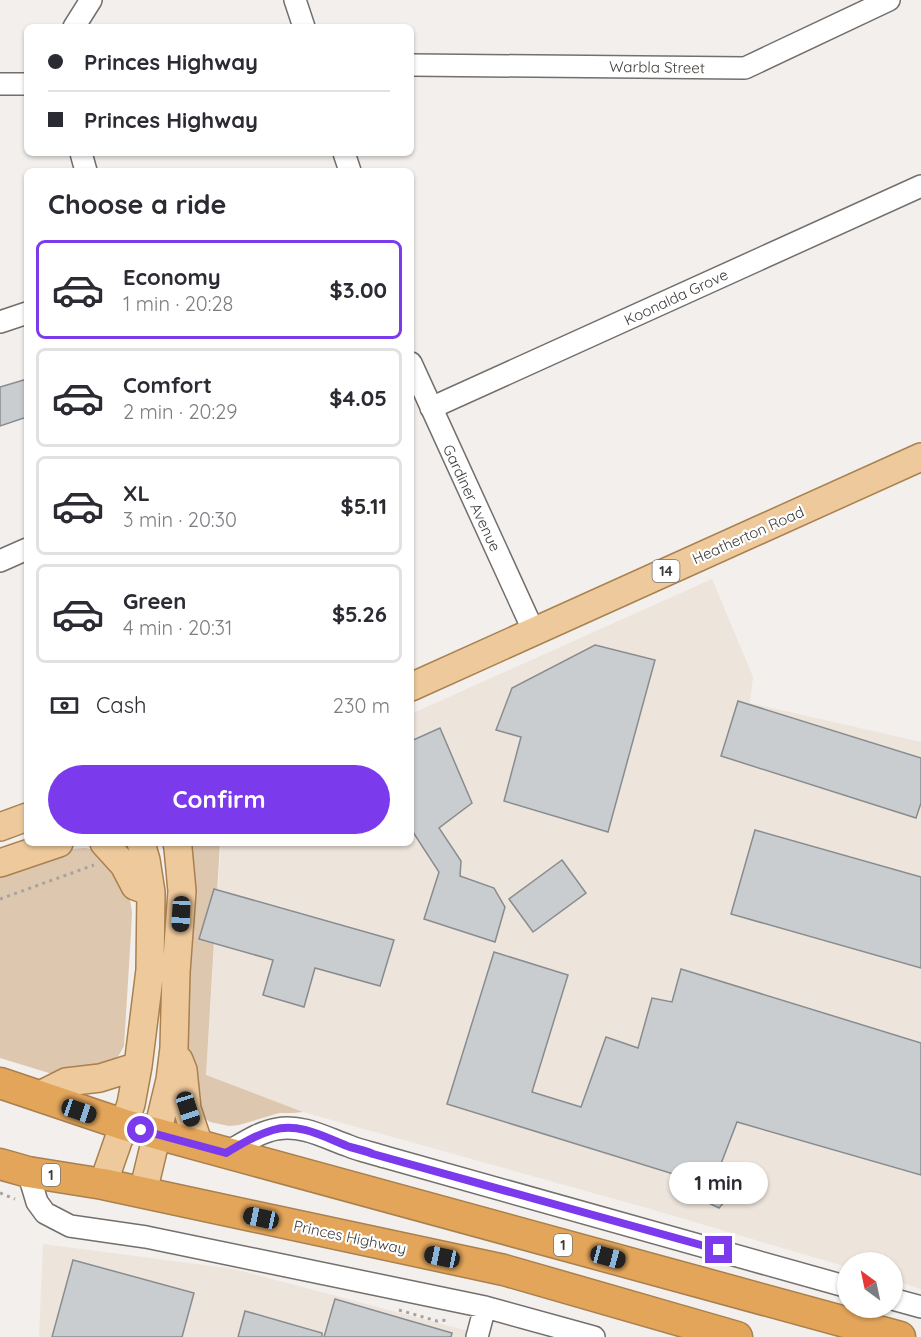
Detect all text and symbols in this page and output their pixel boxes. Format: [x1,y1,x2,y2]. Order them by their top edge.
text: Princes Highway [84,48,258,76]
street label: Warbla Street [609,57,705,77]
text: Princes Highway [84,106,258,134]
text: Choose a ride [48,187,226,221]
icon: car [51,263,105,317]
text: Economy [123,263,221,291]
street label: Koonalda Grove [621,265,731,329]
text: $3.00 [330,276,387,304]
text: 1 min · 20:28 [123,291,233,316]
icon: car [51,371,105,425]
text: Comfort [123,371,212,399]
text: $4.05 [329,384,387,412]
text: 2 min · 20:29 [123,399,237,424]
street label: Gardiner Avenue [439,442,505,554]
icon: car [51,479,105,533]
text: XL [123,479,150,507]
text: $5.11 [341,492,387,520]
street label: Heatherton Road [689,502,807,568]
text: 3 min · 20:30 [123,507,237,532]
road number: 14 [652,560,680,582]
icon: car [51,587,105,641]
text: Green [123,587,186,615]
text: $5.26 [332,600,387,628]
text: 4 min · 20:31 [123,615,233,640]
icon: cash [48,689,81,722]
text: Cash [96,691,147,719]
text: 230 m [333,693,390,718]
button: Confirm [48,765,390,834]
car [171,896,191,932]
car [174,1089,202,1129]
car [59,1097,99,1125]
route start [127,1116,154,1143]
callout: 1 min [670,1163,768,1205]
road number: 1 [42,1164,60,1186]
text: 1 min [694,1170,743,1195]
car [242,1205,280,1231]
street label: Princes Highway [292,1216,408,1258]
road number: 1 [554,1234,572,1256]
route end [705,1236,732,1263]
car [423,1244,461,1270]
car [588,1244,628,1270]
north arrow [837,1252,903,1318]
map controls [837,1252,903,1318]

